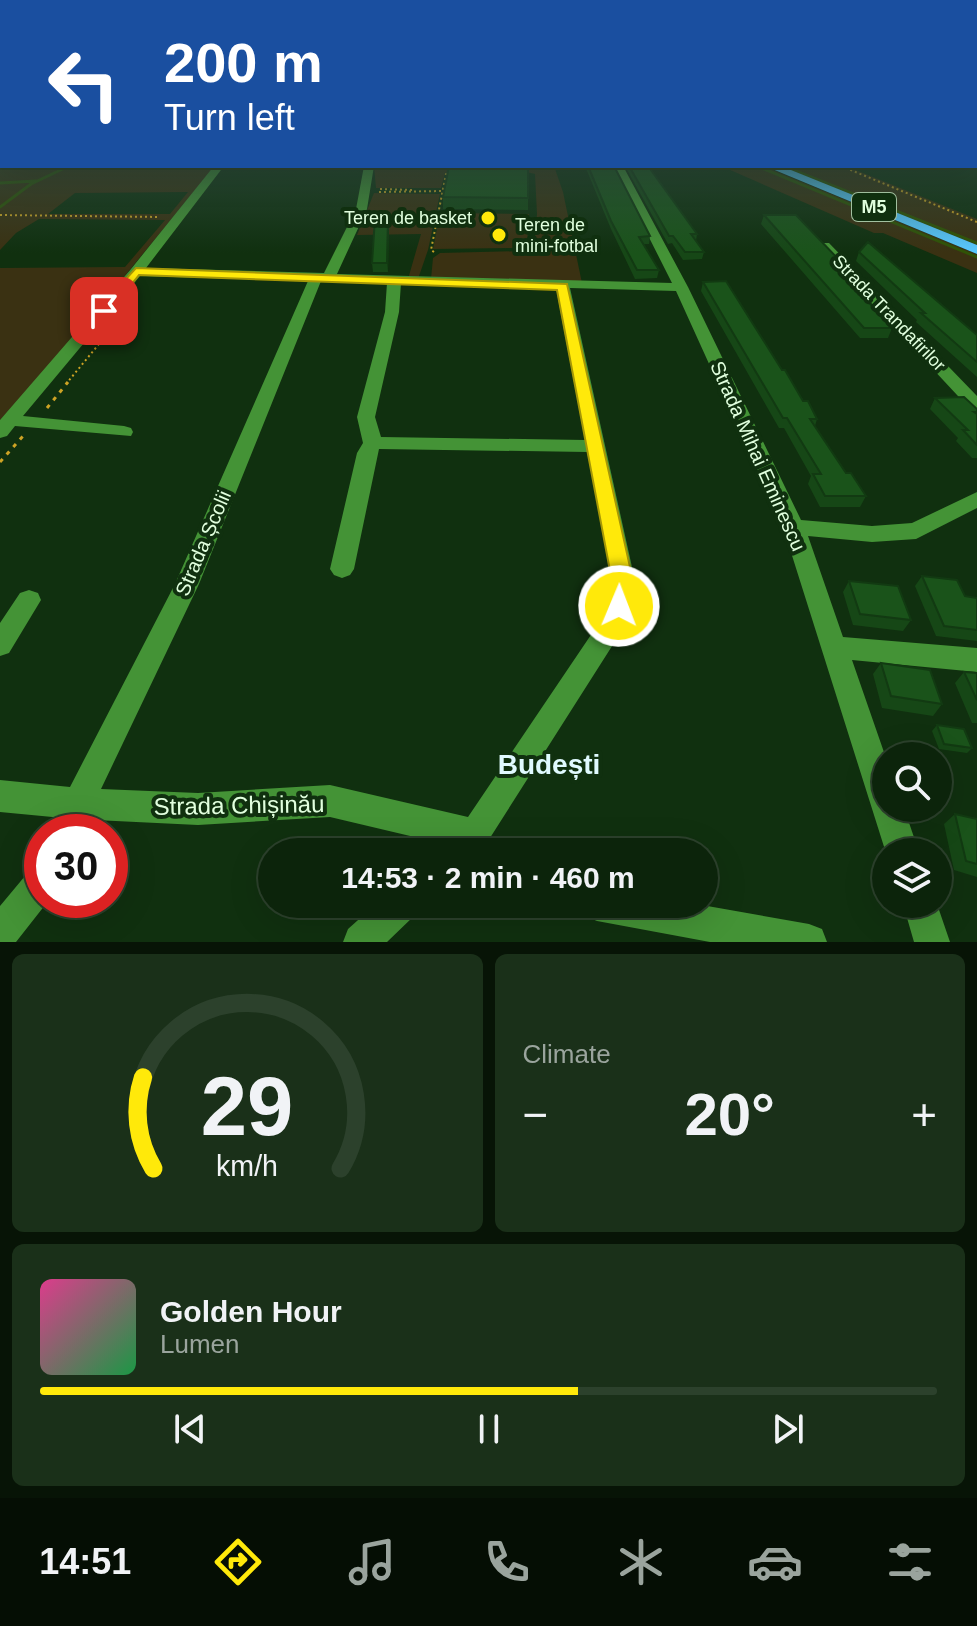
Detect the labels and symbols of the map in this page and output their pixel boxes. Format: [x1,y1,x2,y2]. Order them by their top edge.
road number: M5 [852,193,896,221]
place label: Teren de basket [344,208,472,228]
marker: Teren de basket [479,209,497,227]
place label: Teren de mini-fotbal [515,215,598,256]
marker: Teren de mini-fotbal [490,226,508,244]
street label: Strada Trandafirilor [829,251,949,375]
pin [70,277,138,345]
street label: Strada Mihai Eminescu [706,358,810,554]
street label: Strada Școlii [171,487,235,599]
position arrow [577,564,661,648]
district label: Budești [498,749,600,780]
street label: Strada Chișinău [153,790,325,820]
speed limit sign: 30 [24,814,128,918]

